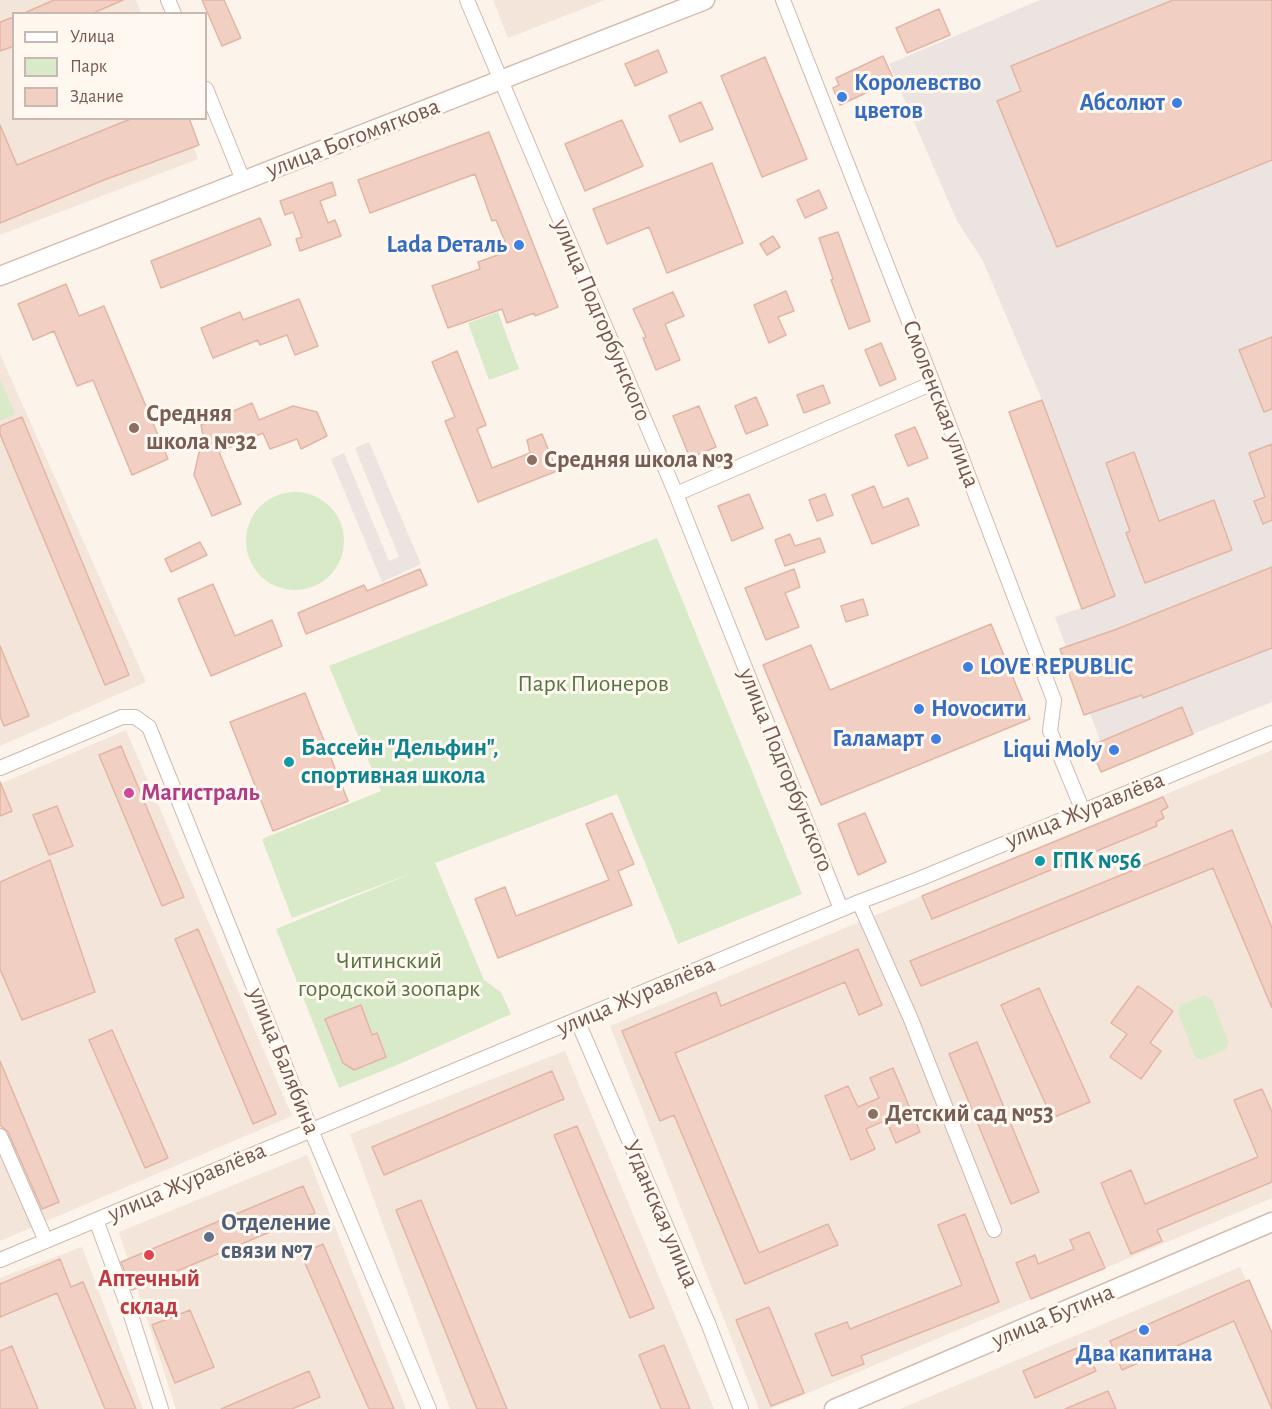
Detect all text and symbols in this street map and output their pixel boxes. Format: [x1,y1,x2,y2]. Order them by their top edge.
legend [12,12,207,120]
text: Улица [70,28,115,46]
text: Парк [70,58,107,76]
place label: Королевство цветов [854,69,981,125]
text: Здание [70,88,124,106]
place label: Абсолют [1080,89,1165,117]
marker: Королевство цветов [835,90,849,104]
street label: улица Богомягкова [262,92,444,184]
marker: Абсолют [1170,96,1184,110]
street label: улица Подгорбунского [546,214,658,426]
place label: Lada Dеталь [386,231,507,259]
marker: Lada Dеталь [512,238,526,252]
street label: Смоленская улица [896,316,986,492]
place label: Средняя школа №32 [146,400,257,456]
marker: Средняя школа №32 [127,421,141,435]
place label: Средняя школа №3 [544,446,734,474]
marker: Средняя школа №3 [525,453,539,467]
place label: LOVE REPUBLIC [980,653,1133,681]
marker: LOVE REPUBLIC [961,660,975,674]
street label: улица Подгорбунского [732,664,840,876]
park label: Парк Пионеров [517,670,669,698]
place label: Ноvосити [931,695,1027,723]
marker: Ноvосити [912,702,926,716]
place label: Галамарт [832,725,924,753]
marker: Галамарт [929,732,943,746]
place label: Бассейн "Дельфин", спортивная школа [301,734,498,790]
place label: Liqui Moly [1003,736,1102,764]
marker: Liqui Moly [1107,743,1121,757]
marker: Бассейн "Дельфин", спортивная школа [282,755,296,769]
street label: улица Журавлёва [1001,765,1169,855]
place label: Магистраль [141,779,260,807]
marker: Магистраль [122,786,136,800]
place label: ГПК №56 [1052,847,1141,875]
marker: ГПК №56 [1033,854,1047,868]
park label: Читинский городской зоопарк [298,947,480,1003]
street label: улица Журавлёва [553,950,719,1042]
street label: улица Балябина [241,983,327,1139]
place label: Детский сад №53 [885,1100,1054,1128]
marker: Детский сад №53 [866,1107,880,1121]
street label: улица Журавлёва [104,1136,270,1228]
street label: Угданская улица [617,1136,705,1292]
place label: Отделение связи №7 [221,1209,331,1265]
marker: Отделение связи №7 [202,1230,216,1244]
marker: Аптечный склад [142,1248,156,1262]
place label: Аптечный склад [98,1265,200,1321]
street label: улица Бутина [988,1277,1118,1355]
marker: Два капитана [1137,1323,1151,1337]
place label: Два капитана [1076,1340,1212,1368]

